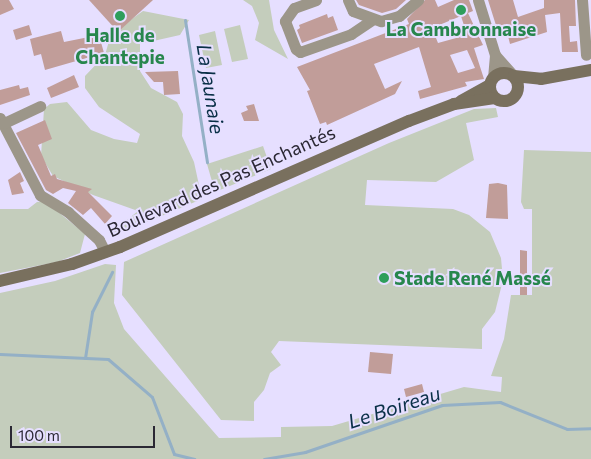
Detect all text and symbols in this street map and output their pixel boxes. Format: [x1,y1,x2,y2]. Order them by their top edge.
marker: La Cambronnaise [455,4,467,16]
marker: Halle de Chantepie [114,10,126,22]
place label: La Cambronnaise [386,18,536,40]
place label: Halle de Chantepie [75,24,165,68]
water label: La Jaunaie [192,42,230,136]
street label: Boulevard des Pas Enchantés [103,120,339,242]
place label: Stade René Massé [394,267,551,289]
marker: Stade René Massé [378,272,390,284]
water label: Le Boireau [345,381,443,433]
scale bar [12,416,158,448]
text: 100 m [18,426,60,444]

